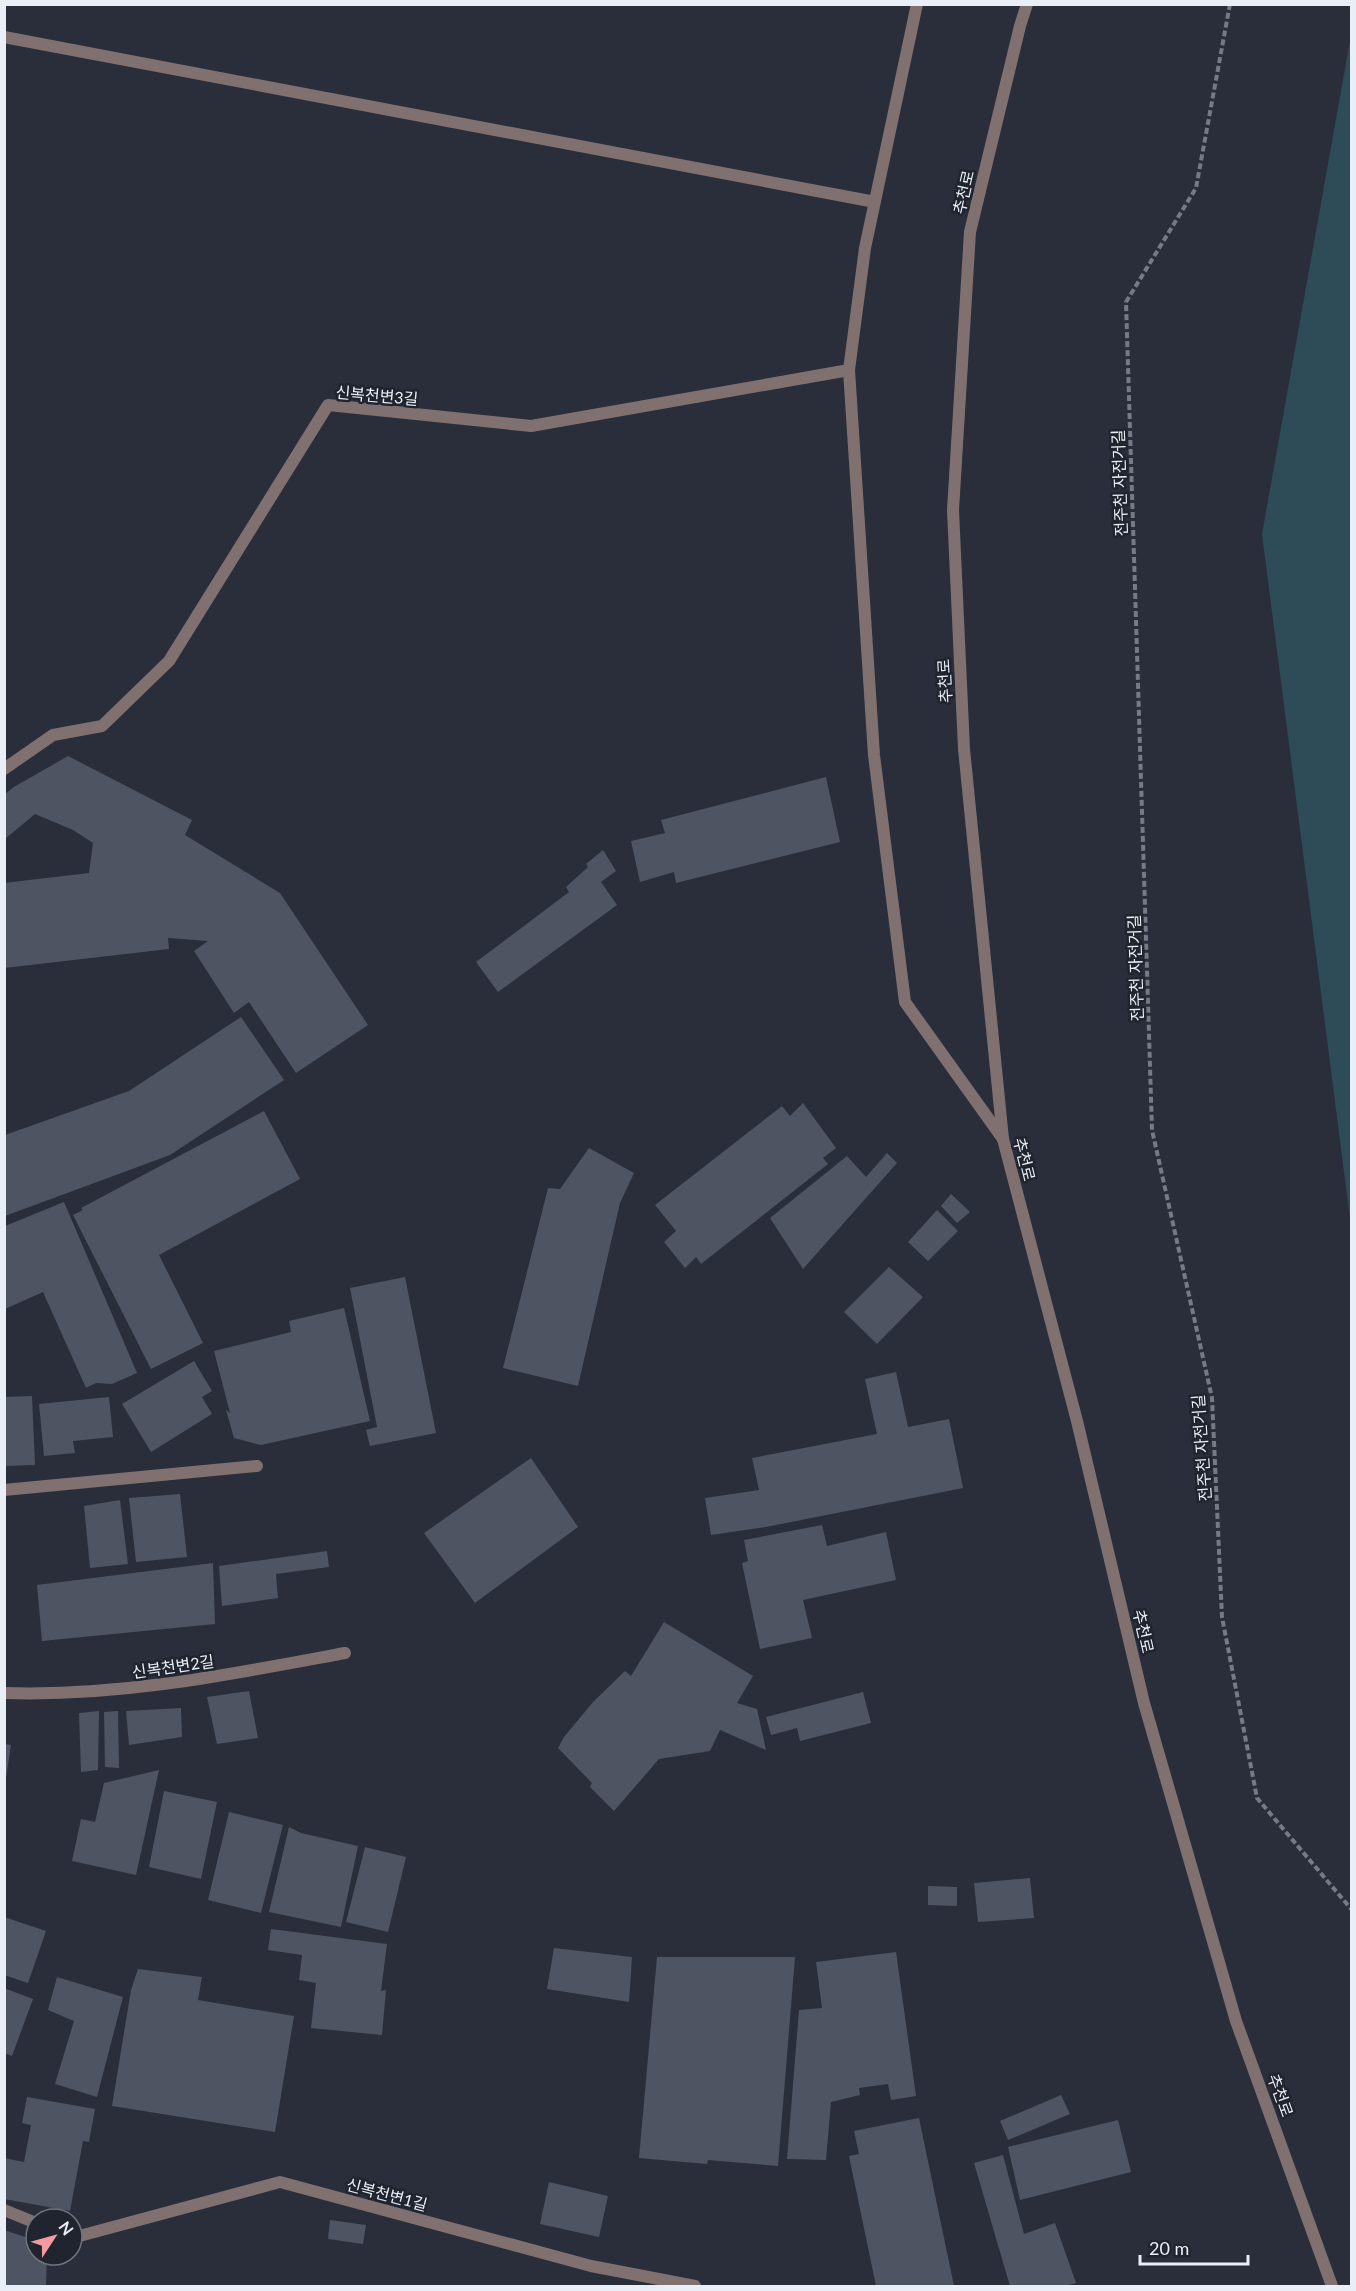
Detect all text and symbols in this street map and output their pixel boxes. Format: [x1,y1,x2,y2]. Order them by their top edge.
street label: 추천로 [949,168,977,216]
street label: 신복천변3길 [335,382,419,408]
street label: 전주천 자전거길 [1108,429,1130,537]
street label: 추천로 [933,658,955,704]
street label: 전주천 자전거길 [1124,914,1146,1022]
street label: 추천로 [1010,1135,1040,1183]
street label: 전주천 자전거길 [1188,1394,1214,1502]
street label: 추천로 [1130,1607,1158,1655]
street label: 신복천변2길 [131,1651,215,1681]
street label: 추천로 [1265,2071,1298,2119]
street label: 신복천변1길 [345,2174,429,2214]
north arrow [24,2207,84,2267]
text: N [55,2217,78,2238]
scale bar [1140,2228,1248,2266]
text: 20 m [1149,2237,1189,2259]

